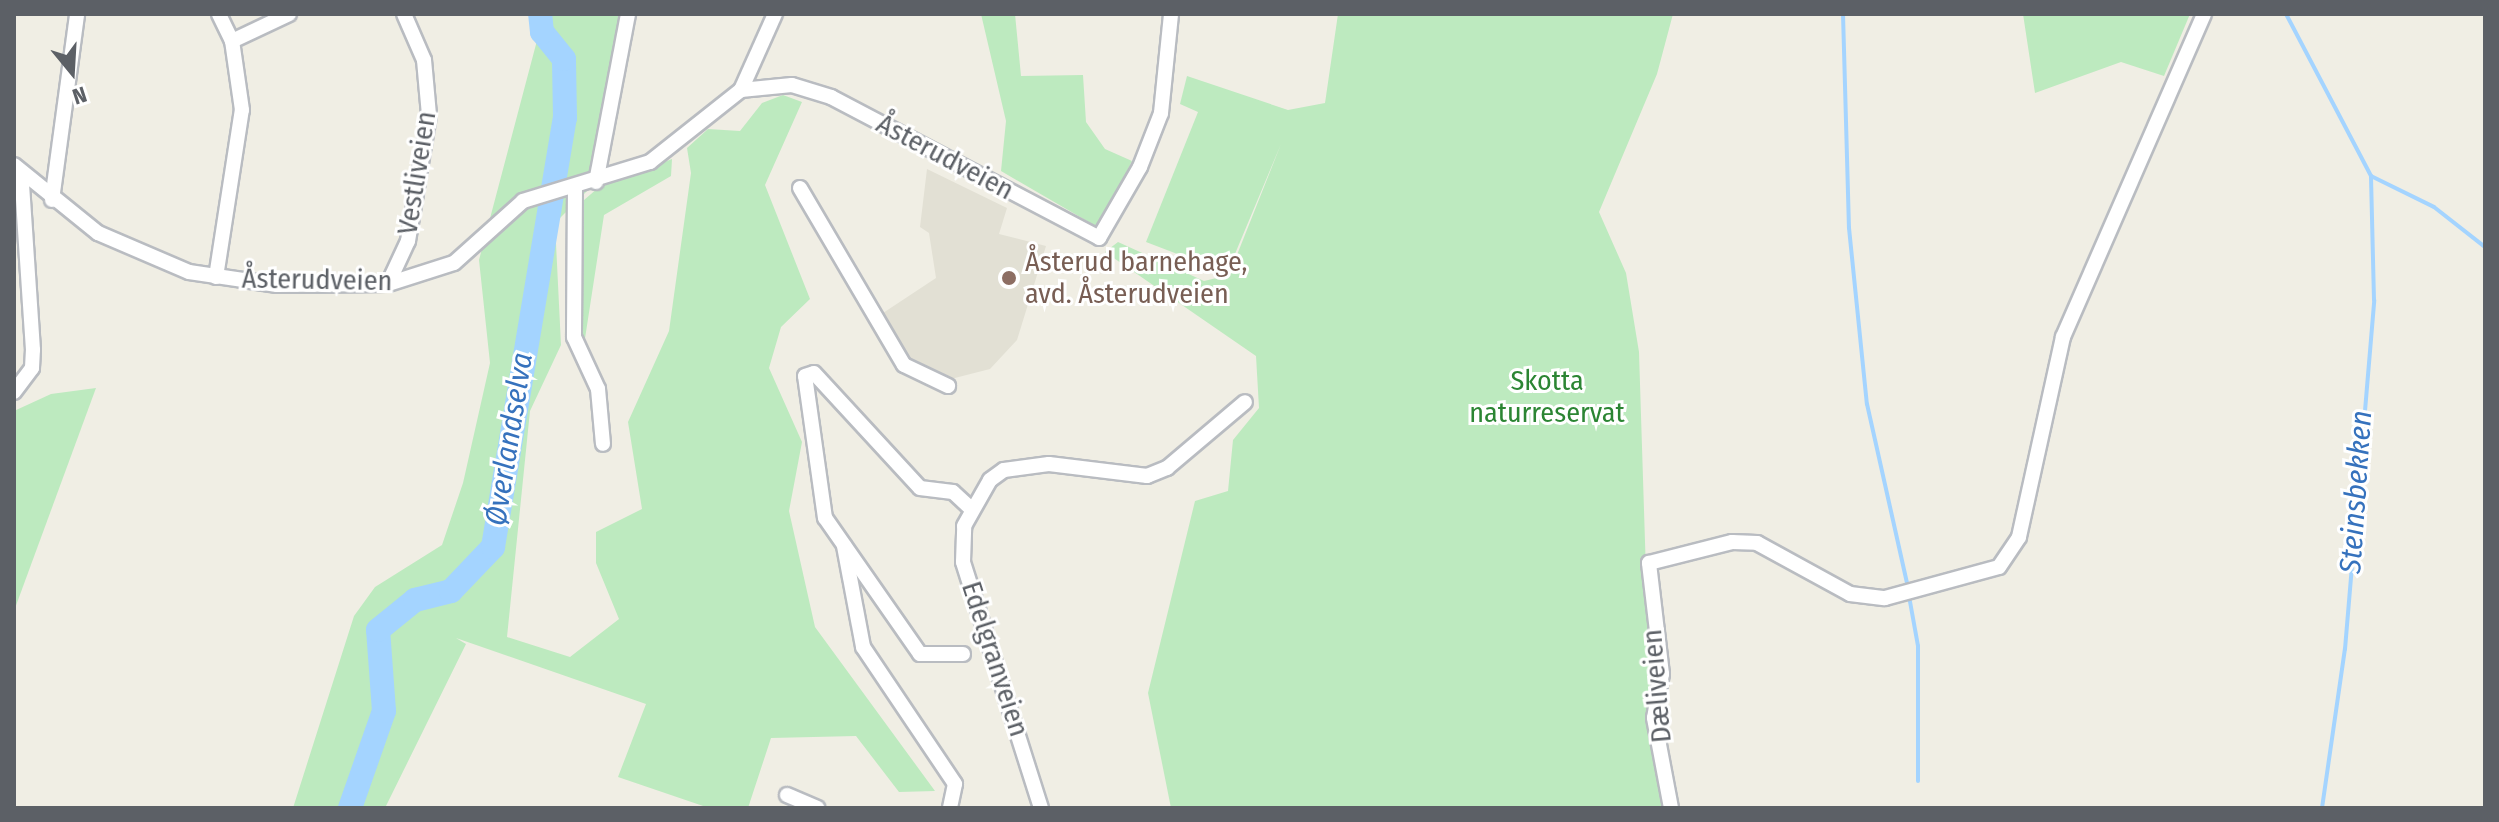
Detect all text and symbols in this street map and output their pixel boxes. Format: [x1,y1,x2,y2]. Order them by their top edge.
north arrow [32,32,112,112]
text: N [69,80,90,110]
street label: Åsterudveien [871,107,1019,207]
street label: Vestliveien [391,109,443,237]
place label: Åsterud barnehage, avd. Åsterudveien [1025,245,1247,311]
street label: Åsterudveien [241,262,393,298]
marker: Åsterud barnehage, avd. Åsterudveien [1000,269,1018,287]
water label: Øverlandselva [478,350,540,528]
park label: Skotta naturreservat [1469,364,1625,430]
water label: Steinsbekken [2332,409,2380,575]
street label: Edelgranveien [954,577,1036,741]
street label: Dæliveien [1635,628,1679,744]

